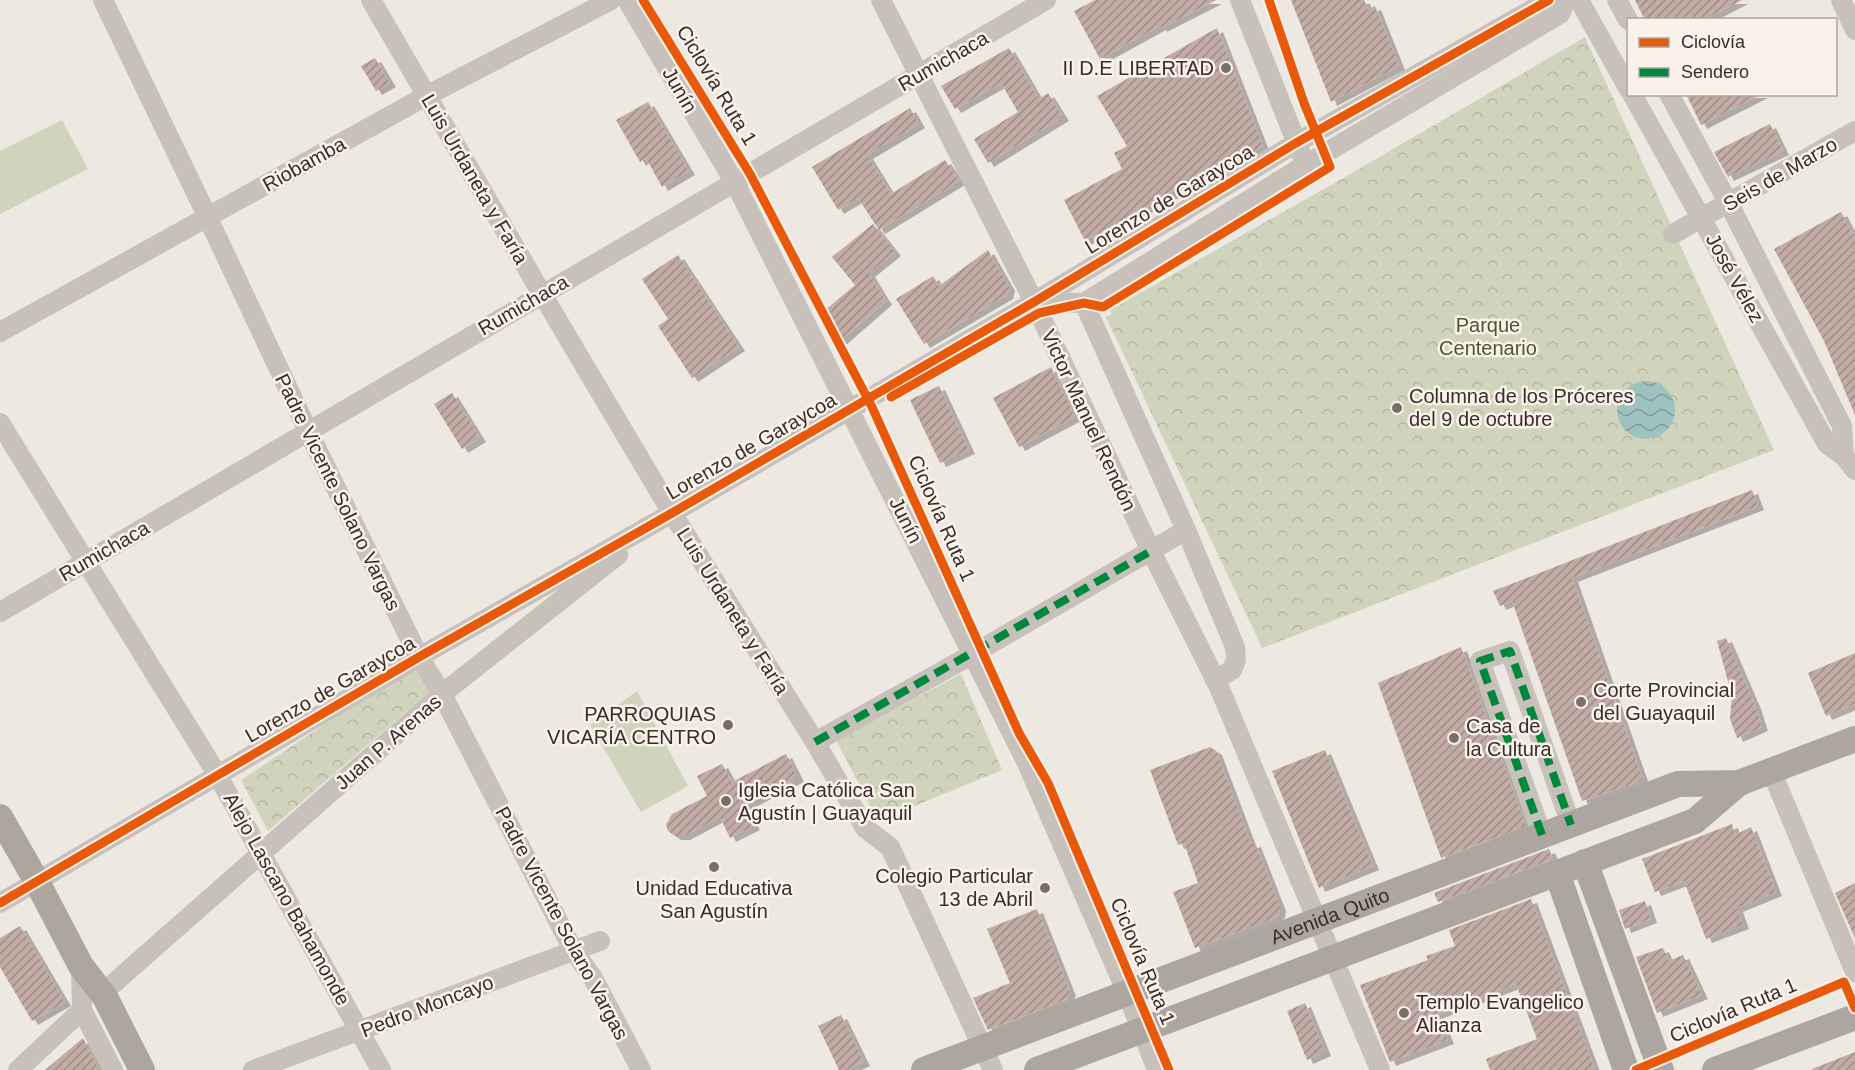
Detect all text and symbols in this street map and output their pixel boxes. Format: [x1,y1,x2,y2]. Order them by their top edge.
legend [1627,18,1837,96]
street label: Ciclovía Ruta 1 [673,21,761,149]
street label: Rumichaca [894,26,993,96]
text: Ciclovía [1681,32,1746,52]
place label: II D.E LIBERTAD [1062,57,1214,79]
marker: II D.E LIBERTAD [1219,61,1233,75]
text: Sendero [1681,62,1749,82]
street label: Junín [658,63,702,117]
street label: Luis Urdaneta y Faría [417,90,533,269]
street label: Riobamba [259,132,350,196]
street label: Seis de Marzo [1719,133,1841,215]
street label: Lorenzo de Garaycoa [1081,140,1258,258]
street label: José Vélez [1702,230,1768,326]
street label: Rumichaca [474,270,573,340]
park label: Parque Centenario [1439,314,1537,359]
street label: Victor Manuel Rendón [1037,326,1141,514]
street label: Padre Vicente Solano Vargas [271,370,405,614]
place label: Columna de los Próceres del 9 de octubre [1409,385,1634,430]
street label: Lorenzo de Garaycoa [662,388,841,504]
marker: Columna de los Próceres del 9 de octubre [1390,401,1404,415]
street label: Ciclovía Ruta 1 [904,452,980,584]
street label: Junín [885,493,927,547]
street label: Rumichaca [55,516,154,586]
street label: Luis Urdaneta y Faría [673,524,794,699]
street label: Lorenzo de Garaycoa [241,631,420,747]
place label: Corte Provincial del Guayaquil [1593,679,1734,724]
street label: Juan P. Arenas [331,690,445,794]
marker: Corte Provincial del Guayaquil [1574,695,1588,709]
place label: PARROQUIAS VICARÍA CENTRO [547,703,716,748]
place label: Casa de la Cultura [1466,715,1552,760]
marker: PARROQUIAS VICARÍA CENTRO [721,718,735,732]
marker: Casa de la Cultura [1447,731,1461,745]
place label: Iglesia Católica San Agustín | Guayaquil [738,779,915,824]
street label: Alejo Lascano Bahamonde [219,789,355,1009]
marker: Iglesia Católica San Agustín | Guayaquil [719,794,733,808]
street label: Padre Vicente Solano Vargas [491,803,633,1043]
marker: Unidad Educativa San Agustín [707,860,721,874]
place label: Colegio Particular 13 de Abril [875,865,1033,910]
place label: Unidad Educativa San Agustín [636,877,793,922]
marker: Colegio Particular 13 de Abril [1038,881,1052,895]
street label: Avenida Quito [1267,884,1392,949]
street label: Ciclovía Ruta 1 [1106,894,1180,1028]
street label: Pedro Moncayo [358,971,496,1041]
street label: Ciclovía Ruta 1 [1666,973,1800,1047]
place label: Templo Evangelico Alianza [1416,991,1584,1036]
marker: Templo Evangelico Alianza [1397,1006,1411,1020]

